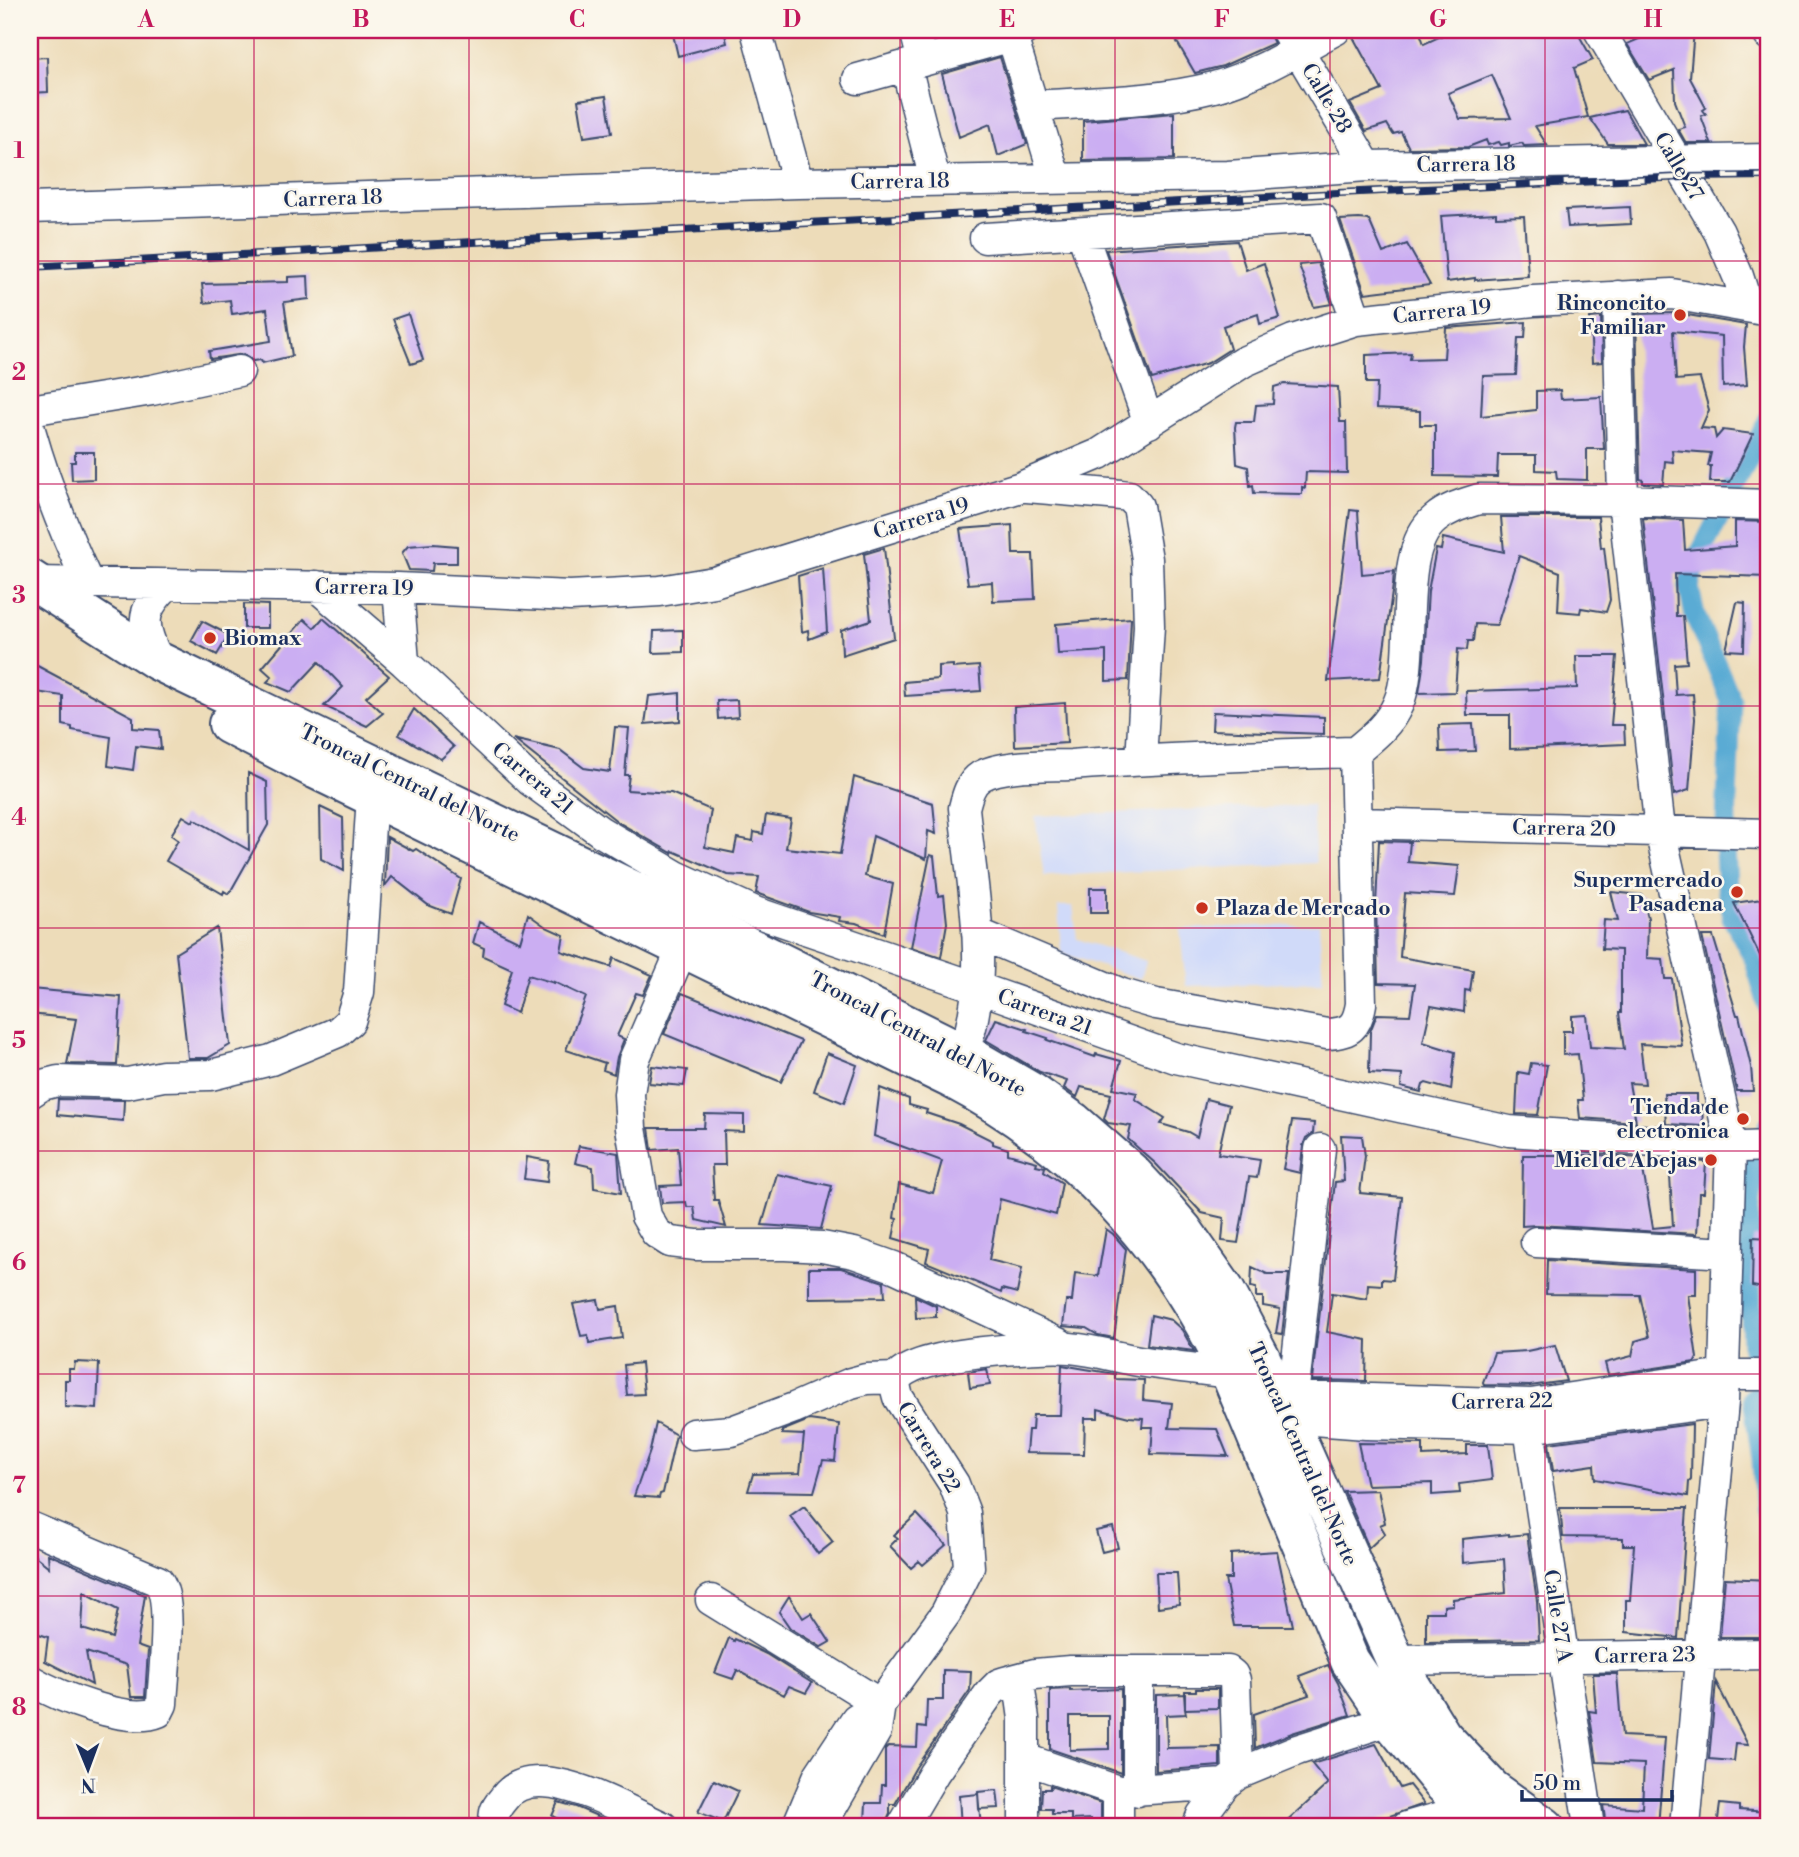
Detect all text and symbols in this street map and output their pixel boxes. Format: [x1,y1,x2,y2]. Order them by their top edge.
text: A [137,6,155,34]
text: B [352,6,370,34]
text: C [569,6,585,34]
text: D [783,6,801,34]
text: E [999,6,1015,34]
text: F [1214,6,1230,34]
text: G [1429,6,1447,34]
text: H [1644,6,1663,34]
street label: Calle 28 [1295,59,1357,138]
street label: Calle 27 [1648,128,1709,206]
text: 1 [13,137,25,165]
street label: Carrera 18 [1416,151,1516,179]
street label: Carrera 18 [850,168,950,196]
street label: Carrera 18 [283,184,383,214]
place label: Rinconcito Familiar [1557,291,1666,341]
street label: Carrera 19 [1392,294,1493,330]
marker: Rinconcito Familiar [1672,307,1688,323]
text: 2 [12,359,26,387]
street label: Carrera 19 [870,492,972,546]
street label: Carrera 19 [314,574,414,602]
text: 3 [12,582,26,610]
place label: Biomax [224,626,302,652]
marker: Biomax [202,630,218,646]
street label: Troncal Central del Norte [295,719,524,849]
street label: Carrera 21 [486,737,579,821]
text: 4 [11,804,27,832]
street label: Carrera 20 [1512,815,1616,843]
place label: Supermercado Pasadena [1574,868,1724,918]
marker: Supermercado Pasadena [1729,884,1745,900]
place label: Plaza de Mercado [1216,896,1391,922]
marker: Plaza de Mercado [1194,900,1210,916]
street label: Troncal Central del Norte [805,967,1030,1103]
street label: Carrera 21 [994,984,1096,1042]
text: 5 [12,1027,26,1055]
place label: Tienda de electronica [1616,1095,1730,1145]
marker: Tienda de electronica [1735,1111,1751,1127]
place label: Miel de Abejas [1554,1148,1697,1174]
marker: Miel de Abejas [1703,1152,1719,1168]
text: 6 [12,1249,26,1277]
street label: Troncal Central del Norte [1241,1339,1363,1570]
street label: Carrera 22 [1451,1388,1553,1416]
street label: Carrera 22 [891,1397,966,1498]
text: 7 [12,1472,26,1500]
street label: Calle 27 A [1537,1568,1577,1665]
street label: Carrera 23 [1594,1642,1696,1670]
text: 8 [12,1694,26,1722]
north arrow [52,1734,122,1804]
scale bar [1522,1759,1673,1803]
text: 50 m [1533,1771,1581,1797]
text: N [81,1773,96,1797]

